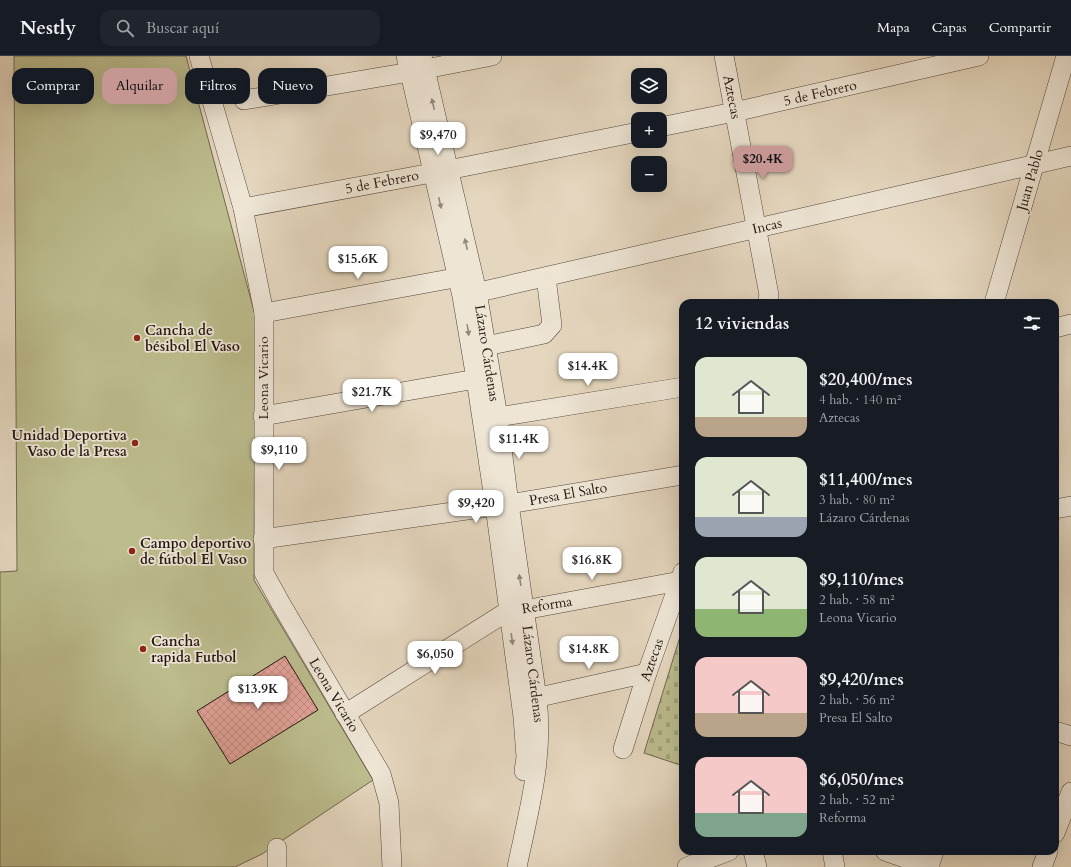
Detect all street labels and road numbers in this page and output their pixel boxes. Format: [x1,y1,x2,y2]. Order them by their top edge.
street label: Aztecas [718,74,746,121]
street label: 5 de Febrero [782,75,859,111]
street label: Juan Pablo [1012,147,1048,215]
street label: 5 de Febrero [344,165,421,198]
street label: Incas [750,213,784,239]
street label: Lázaro Cárdenas [470,303,504,403]
street label: Leona Vicario [254,336,273,420]
street label: Presa El Salto [528,478,609,510]
street label: Reforma [520,592,574,618]
street label: Lázaro Cárdenas [518,624,548,724]
street label: Aztecas [636,636,668,684]
street label: Leona Vicario [304,654,364,736]

